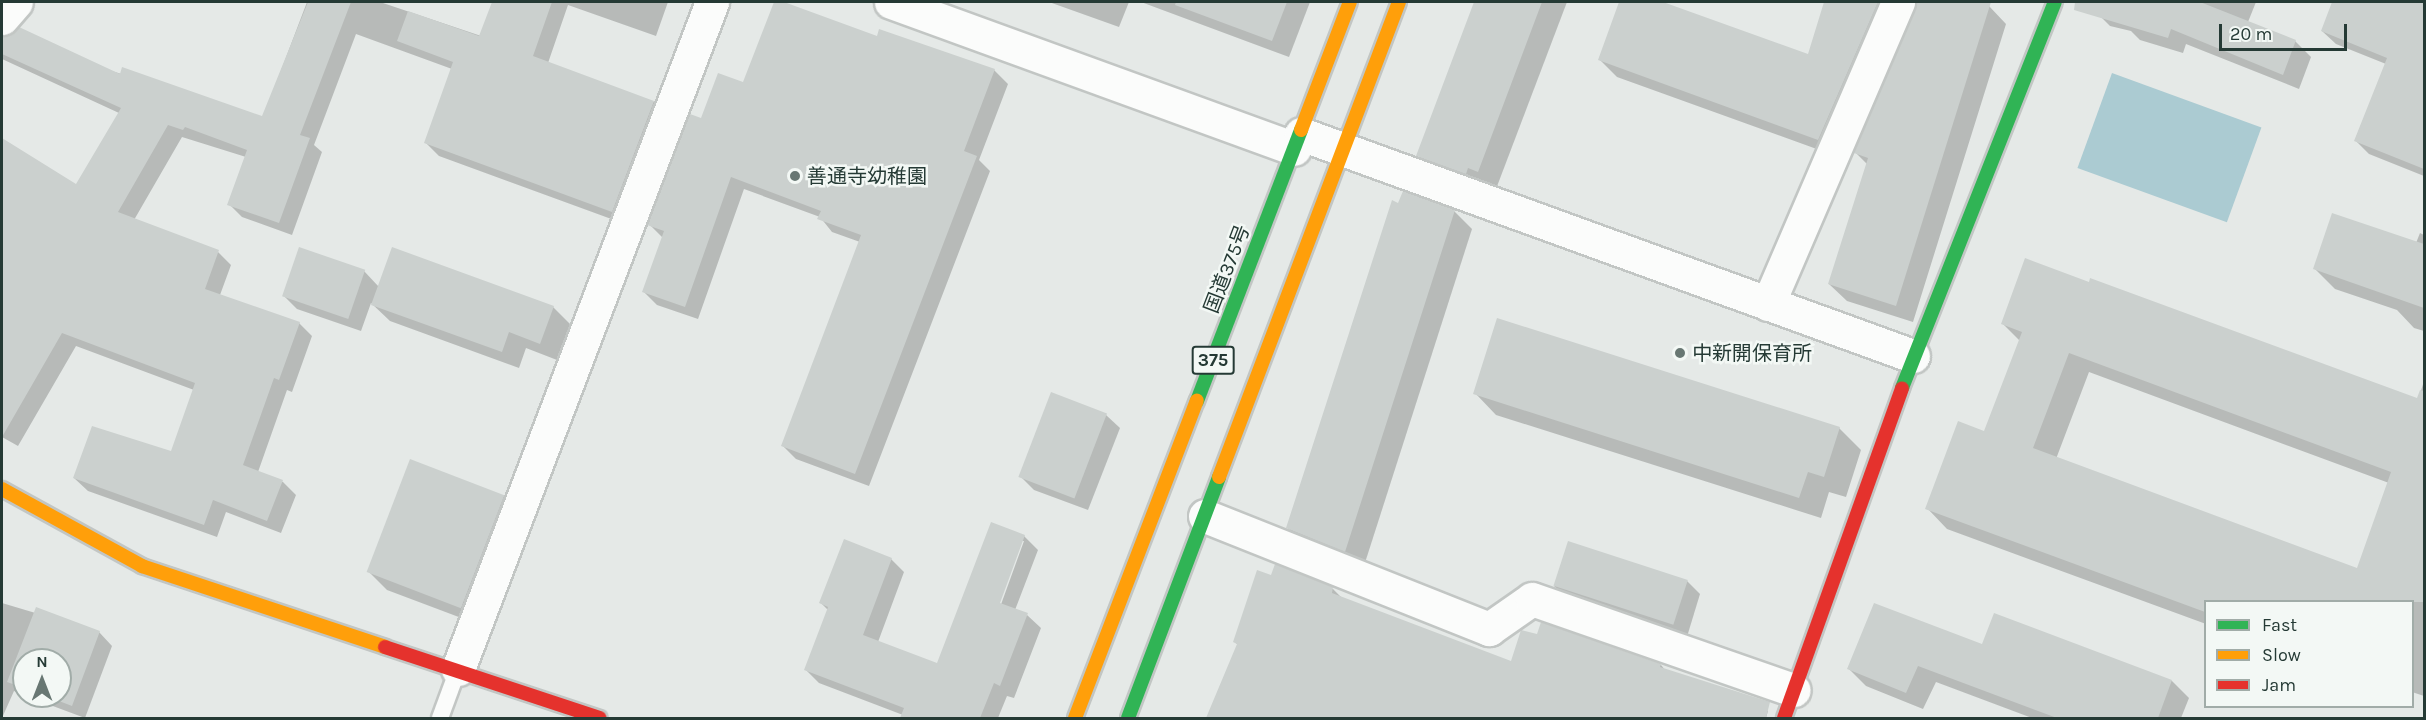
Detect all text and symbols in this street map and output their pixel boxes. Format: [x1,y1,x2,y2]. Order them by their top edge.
scale bar [2222,12,2350,50]
text: 20 m [2230,23,2272,45]
place label: 善通寺幼稚園 [807,164,927,188]
marker: 善通寺幼稚園 [788,169,802,183]
street label: 国道375号 [1199,222,1255,316]
place label: 中新開保育所 [1692,341,1812,365]
road number: 375 [1190,345,1236,375]
marker: 中新開保育所 [1673,346,1687,360]
legend [2204,600,2414,708]
text: Fast [2262,614,2297,636]
text: Slow [2262,644,2301,666]
north arrow [12,648,72,708]
text: N [36,652,48,671]
text: Jam [2262,674,2296,696]

